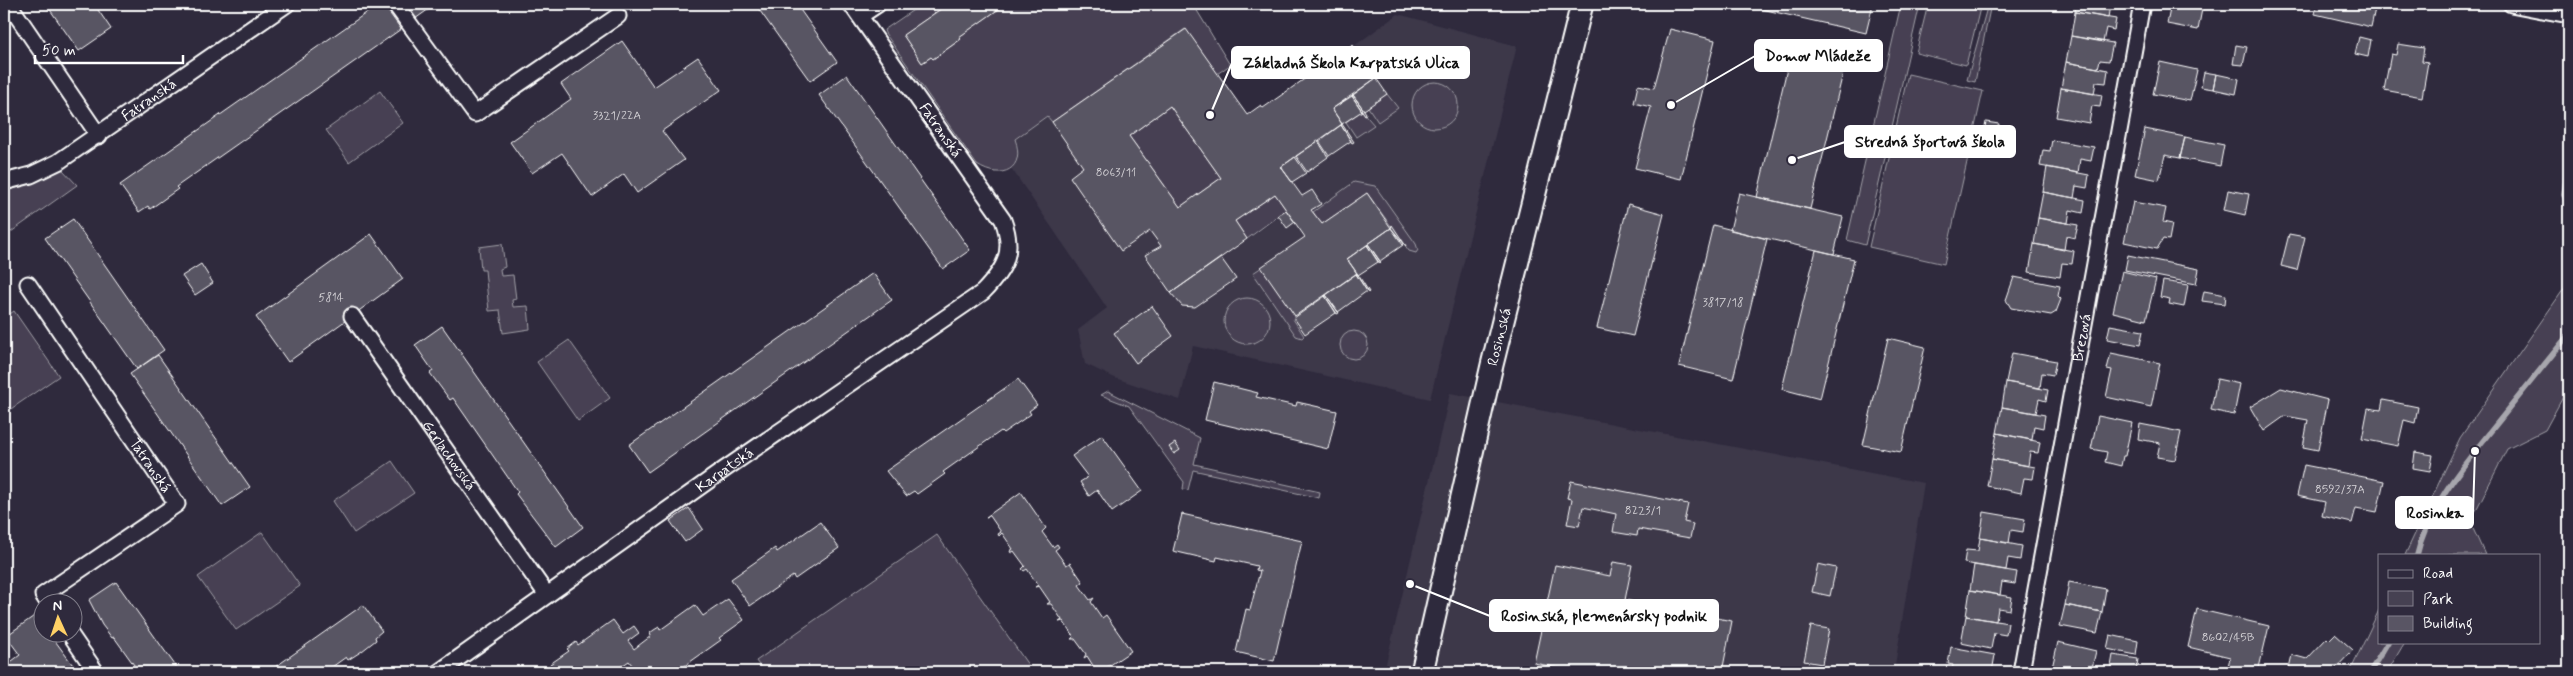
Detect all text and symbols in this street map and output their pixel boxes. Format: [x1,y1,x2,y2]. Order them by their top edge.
scale bar [35,32,182,64]
callout: Domov Mládeže [1755,40,1882,71]
text: 50 m [42,41,76,61]
text: Domov Mládeže [1765,46,1871,67]
callout: Základná Škola Karpatská Ulica [1232,47,1469,78]
text: Základná Škola Karpatská Ulica [1242,53,1460,74]
street label: Fatranská [118,74,181,126]
street label: Fatranská [914,99,966,162]
house number: 3321/22A [593,108,641,124]
callout: Stredná športová škola [1845,126,2015,157]
text: Stredná športová škola [1855,132,2005,153]
house number: 8063/11 [1096,165,1136,181]
house number: 5814 [318,290,344,306]
house number: 3817/18 [1702,295,1744,311]
street label: Rosinská [1483,306,1517,368]
street label: Brezová [2068,312,2097,363]
street label: Gerlachovská [417,417,480,495]
street label: Tatranská [124,435,176,497]
street label: Karpatská [692,443,758,498]
house number: 8592/37A [2315,482,2365,498]
callout: Rosinka [2396,497,2473,528]
house number: 8223/1 [1625,503,1661,519]
text: Rosinka [2406,503,2464,524]
legend [2378,554,2540,644]
text: Road [2423,564,2453,584]
text: Park [2423,590,2453,610]
north arrow [32,594,82,644]
text: N [52,597,63,615]
callout: Rosinská, plemenársky podnik [1490,600,1718,631]
text: Rosinská, plemenársky podnik [1501,606,1708,627]
text: Building [2423,614,2473,635]
house number: 8602/45B [2202,630,2255,646]

